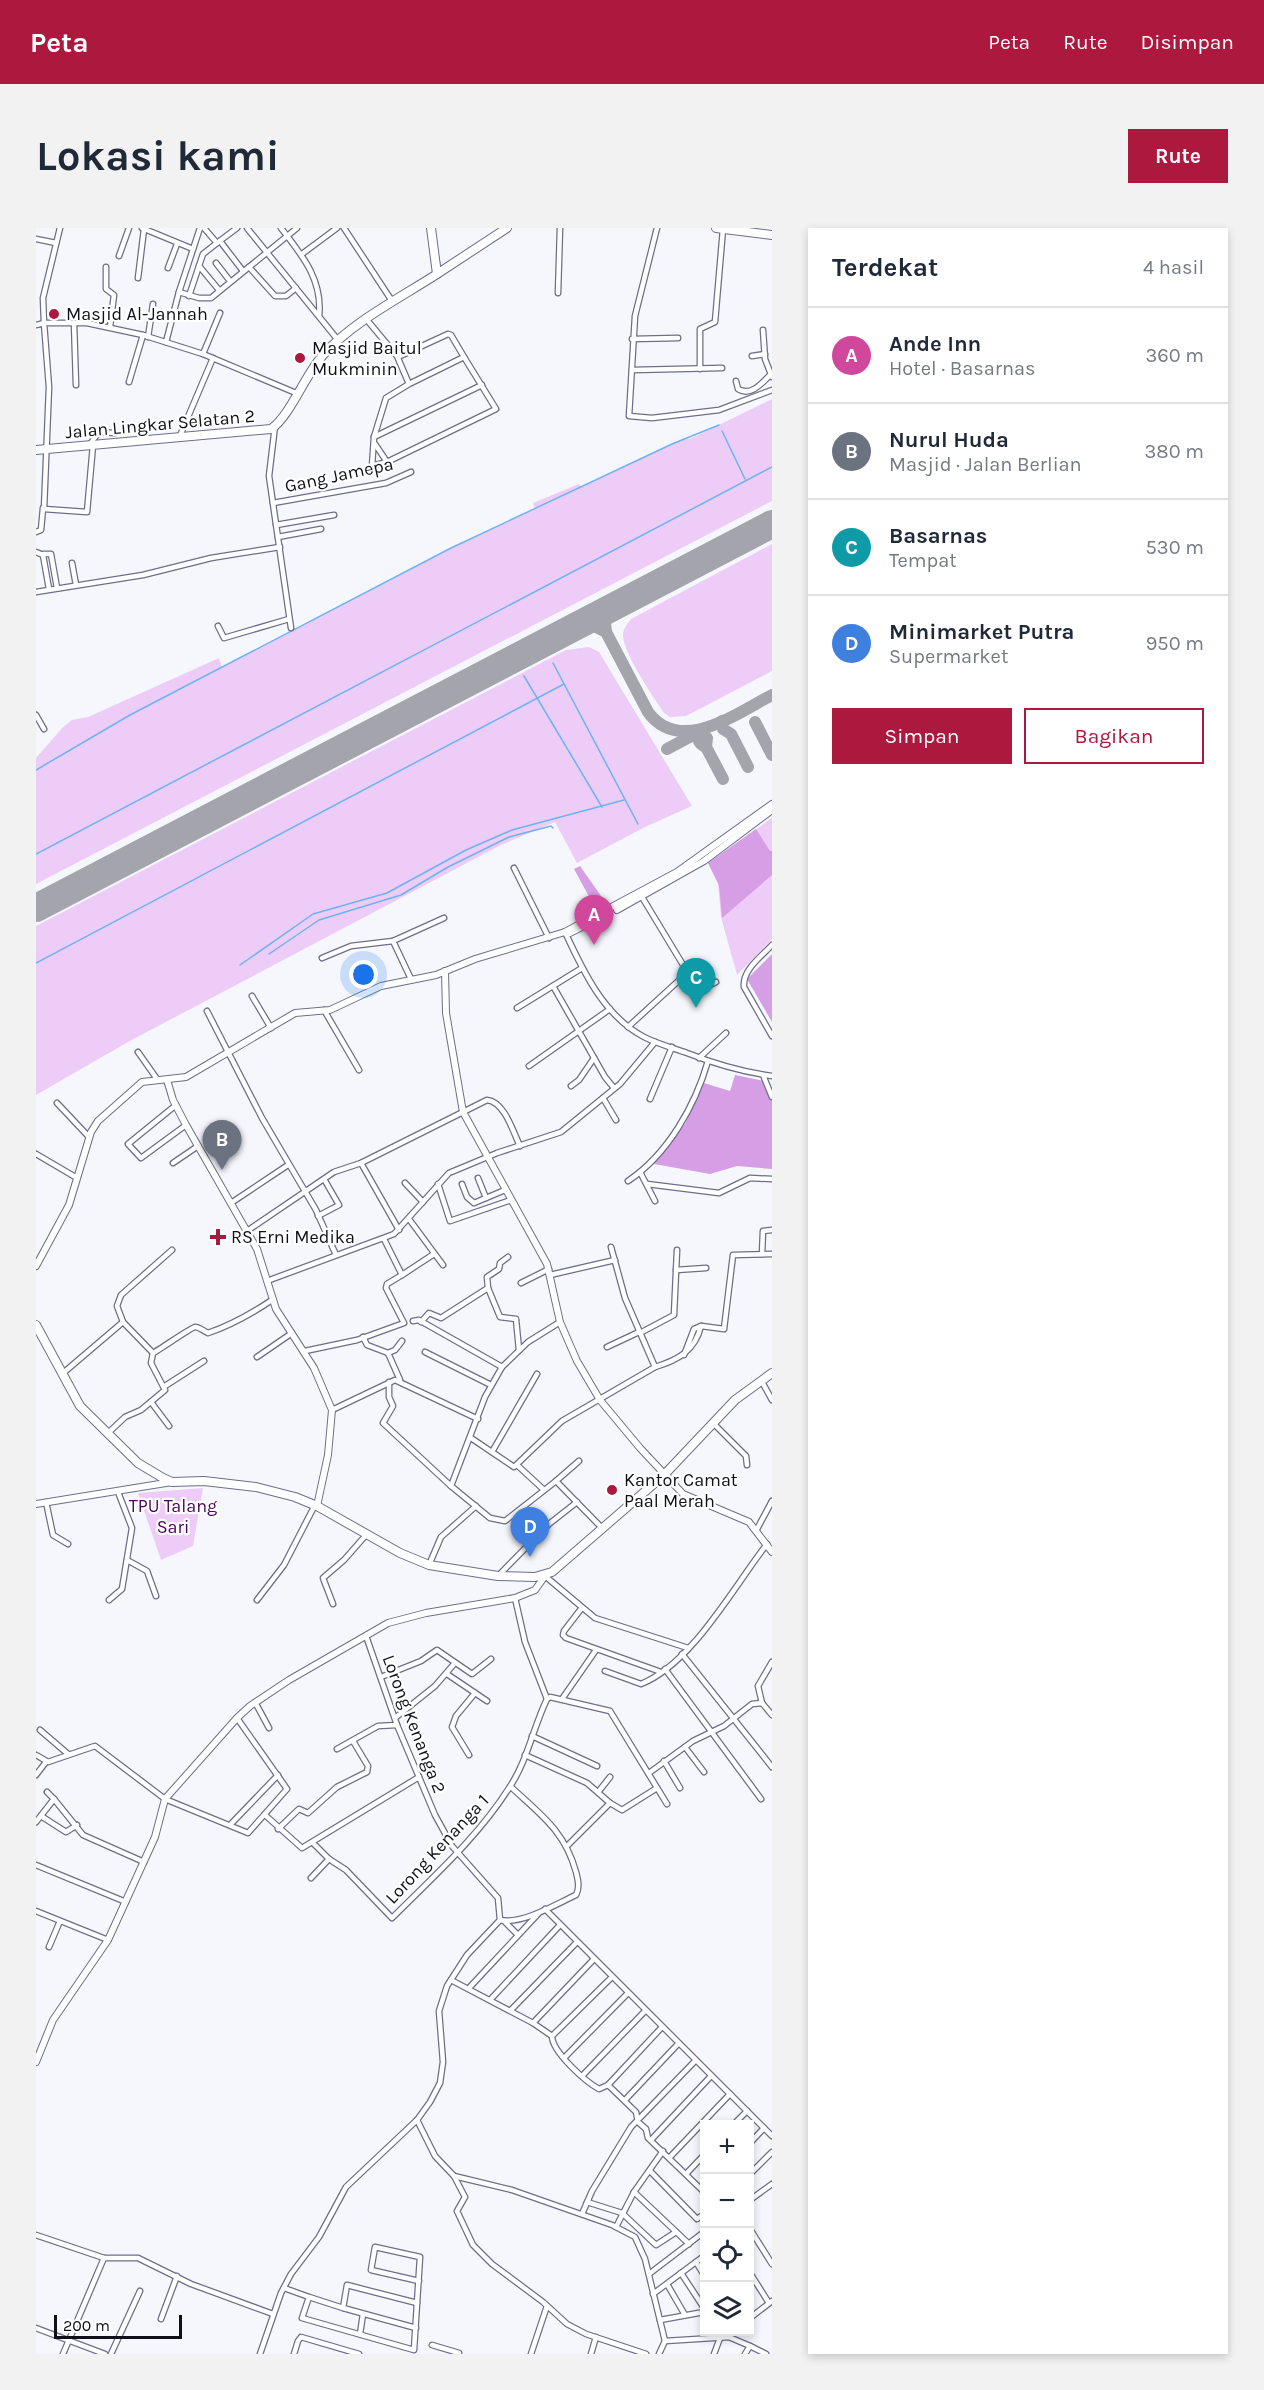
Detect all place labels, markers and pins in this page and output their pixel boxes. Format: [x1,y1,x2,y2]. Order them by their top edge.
place label: Masjid Al-Jannah [66,303,208,325]
marker: Masjid Al-Jannah [47,307,61,321]
place label: Masjid Baitul Mukminin [312,337,422,380]
marker: Masjid Baitul Mukminin [293,351,307,365]
pin: A [574,896,614,945]
pin: C [676,958,716,1008]
pin: B [202,1120,242,1170]
place label: RS Erni Medika [231,1226,355,1248]
marker: RS Erni Medika [209,1228,227,1246]
place label: Kantor Camat Paal Merah [624,1469,738,1512]
marker: Kantor Camat Paal Merah [605,1483,619,1497]
pin: D [510,1508,550,1557]

